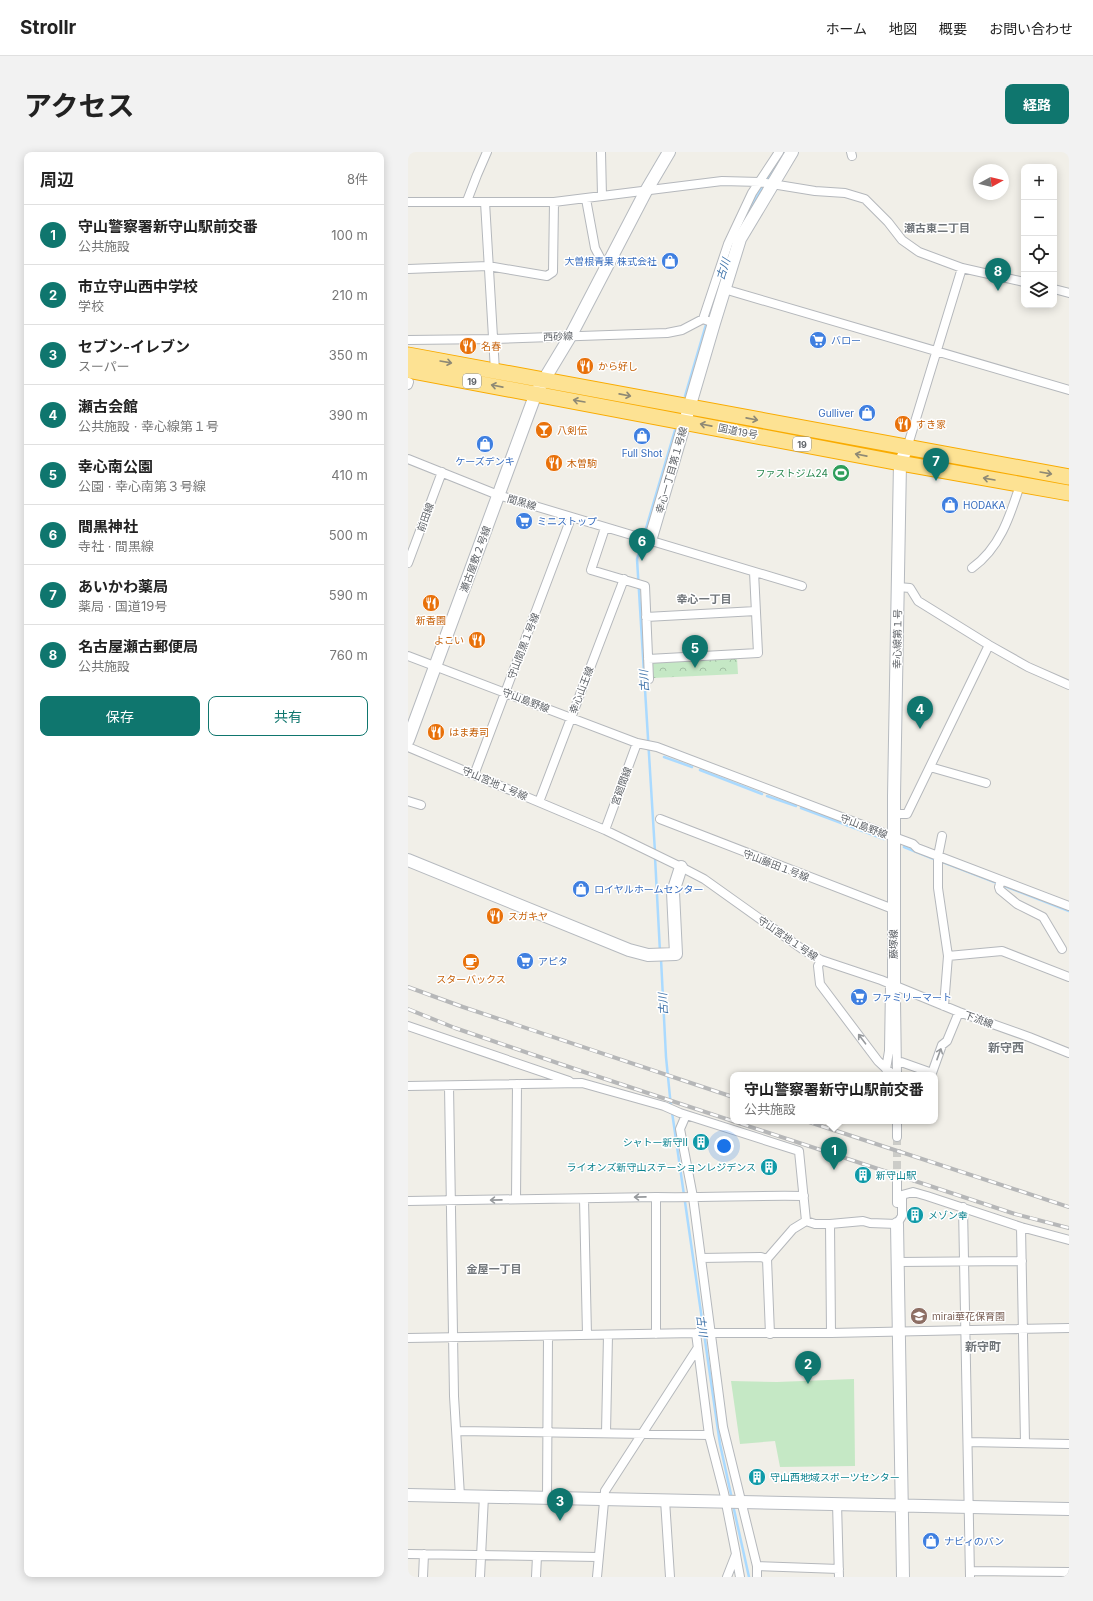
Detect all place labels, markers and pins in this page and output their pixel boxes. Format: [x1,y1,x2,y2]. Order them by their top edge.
shop icon: 大曽根青果 株式会社 [660,251,680,271]
place label: 大曽根青果 株式会社 [564,255,657,267]
pin: 8 [985,258,1011,291]
supermarket icon: バロー [808,330,828,350]
place label: バロー [831,334,861,346]
restaurant icon: 名春 [458,336,478,356]
place label: 名春 [481,340,501,352]
restaurant icon: から好し [575,356,595,376]
place label: から好し [598,360,638,372]
shop icon: Gulliver [857,403,877,423]
place label: Gulliver [818,407,854,419]
restaurant icon: すき家 [893,414,913,434]
place label: すき家 [916,418,946,430]
bar icon: 八剣伝 [534,420,554,440]
place label: 八剣伝 [557,424,587,436]
shop icon: Full Shot [632,426,652,446]
shop icon: ケーズデンキ [475,434,495,454]
place label: Full Shot [622,447,663,459]
pin: 7 [923,448,949,481]
restaurant icon: 木曽駒 [544,453,564,473]
place label: ケーズデンキ [455,455,515,467]
place label: 木曽駒 [567,457,597,469]
sports icon: ファストジム24 [831,463,851,483]
place label: ファストジム24 [756,467,828,479]
shop icon: HODAKA [940,495,960,515]
place label: HODAKA [963,499,1006,511]
supermarket icon: ミニストップ [514,511,534,531]
place label: ミニストップ [537,515,597,527]
pin: 6 [629,528,655,561]
restaurant icon: 新香園 [421,593,441,613]
place label: 新香園 [416,614,446,626]
restaurant icon: よこい [467,630,487,650]
place label: よこい [434,634,464,646]
pin: 5 [682,635,708,668]
pin: 4 [907,696,933,729]
restaurant icon: はま寿司 [426,722,446,742]
place label: はま寿司 [449,726,489,738]
shop icon: ロイヤルホームセンター [571,879,591,899]
place label: ロイヤルホームセンター [594,883,703,895]
restaurant icon: スガキヤ [485,906,505,926]
place label: スガキヤ [508,910,548,922]
supermarket icon: アピタ [515,951,535,971]
cafe icon: スターバックス [461,952,481,972]
place label: アピタ [538,955,568,967]
place label: スターバックス [436,973,506,985]
supermarket icon: ファミリーマート [849,987,869,1007]
place label: ファミリーマート [872,991,952,1003]
building icon: シャトー新守II [691,1132,711,1152]
place label: シャトー新守II [623,1136,688,1148]
pin: 1 [821,1137,847,1170]
building icon: ライオンズ新守山ステーションレジデンス [759,1157,779,1177]
place label: ライオンズ新守山ステーションレジデンス [567,1161,756,1173]
building icon: 新守山駅 [853,1165,873,1185]
place label: 新守山駅 [876,1169,917,1181]
building icon: メゾン幸 [905,1205,925,1225]
place label: メゾン幸 [928,1209,968,1221]
school or university icon: mirai華花保育園 [909,1306,929,1326]
place label: mirai華花保育園 [932,1310,1005,1322]
pin: 2 [795,1351,821,1384]
building icon: 守山西地域スポーツセンター [747,1467,767,1487]
place label: 守山西地域スポーツセンター [770,1471,900,1483]
pin: 3 [547,1488,573,1521]
shop icon: ナビィのパン [921,1531,941,1551]
place label: ナビィのパン [944,1535,1004,1547]

